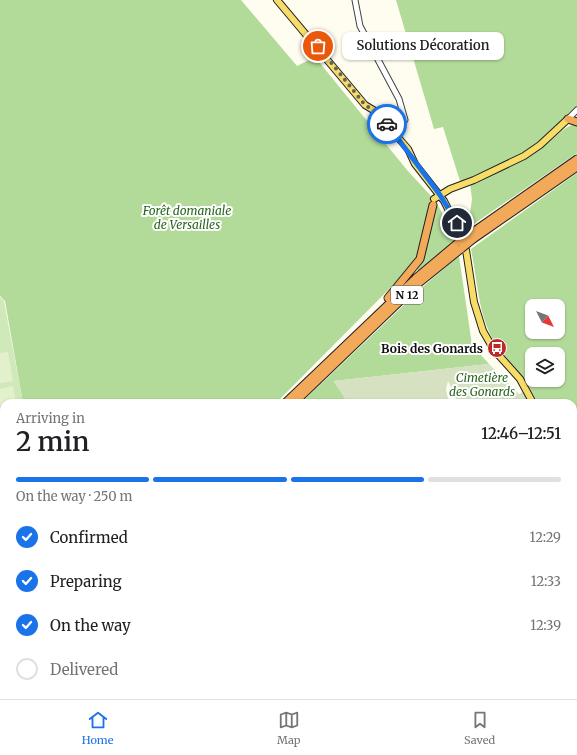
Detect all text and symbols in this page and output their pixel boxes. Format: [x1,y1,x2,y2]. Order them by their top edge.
pin [301,29,335,63]
callout: Solutions Décoration [342,32,504,60]
icon: bag [307,35,329,57]
text: Solutions Décoration [357,37,489,54]
courier [367,104,407,144]
icon: car [376,113,398,135]
park label: Forêt domaniale de Versailles [142,203,231,232]
pin [440,206,474,240]
icon: home [446,212,468,234]
road number: N 12 [391,286,423,304]
north arrow [525,299,565,339]
map controls [525,299,565,387]
bus stop icon: Bois des Gonards [486,337,508,359]
place label: Bois des Gonards [381,341,483,356]
button: layers [525,347,565,387]
park label: Cimetière des Gonards [449,370,515,399]
text: Arriving in [16,410,85,427]
text: 12:46–12:51 [481,424,561,443]
text: 2 min [16,425,89,458]
text: On the way · 250 m [16,488,133,505]
icon: check [16,526,38,548]
text: Confirmed [50,528,128,547]
text: 12:29 [530,529,561,546]
icon: check [16,570,38,592]
text: Preparing [50,572,122,591]
text: 12:33 [531,573,561,590]
icon: check [16,614,38,636]
text: On the way [50,616,131,635]
text: 12:39 [530,617,561,634]
text: Delivered [50,660,118,679]
tab: Home [82,709,113,747]
tab: Map [277,709,300,747]
tab: Saved [464,709,495,747]

